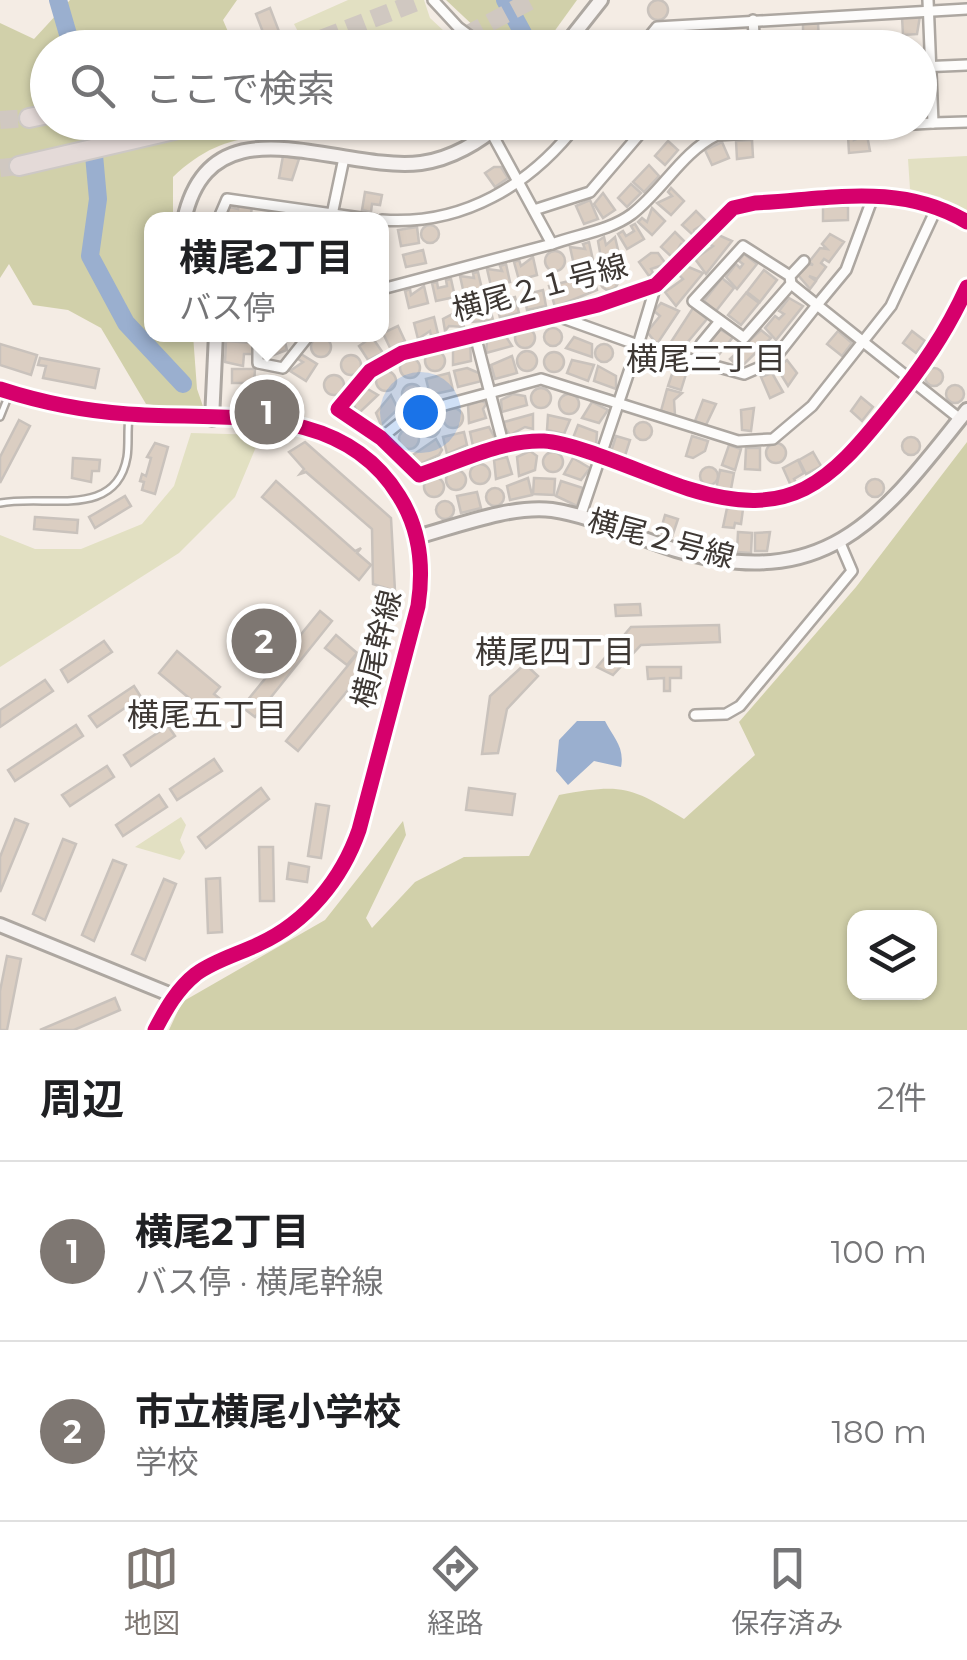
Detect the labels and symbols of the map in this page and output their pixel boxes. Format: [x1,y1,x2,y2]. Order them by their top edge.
street label: 横尾２１号線 [448,246,632,329]
district label: 横尾三丁目 [626,339,786,378]
pin: 1 [234,374,300,450]
your location [395,387,446,438]
street label: 横尾２号線 [584,501,738,576]
street label: 横尾幹線 [344,586,409,712]
pin: 2 [232,604,296,678]
district label: 横尾四丁目 [475,632,635,671]
district label: 横尾五丁目 [127,695,287,734]

